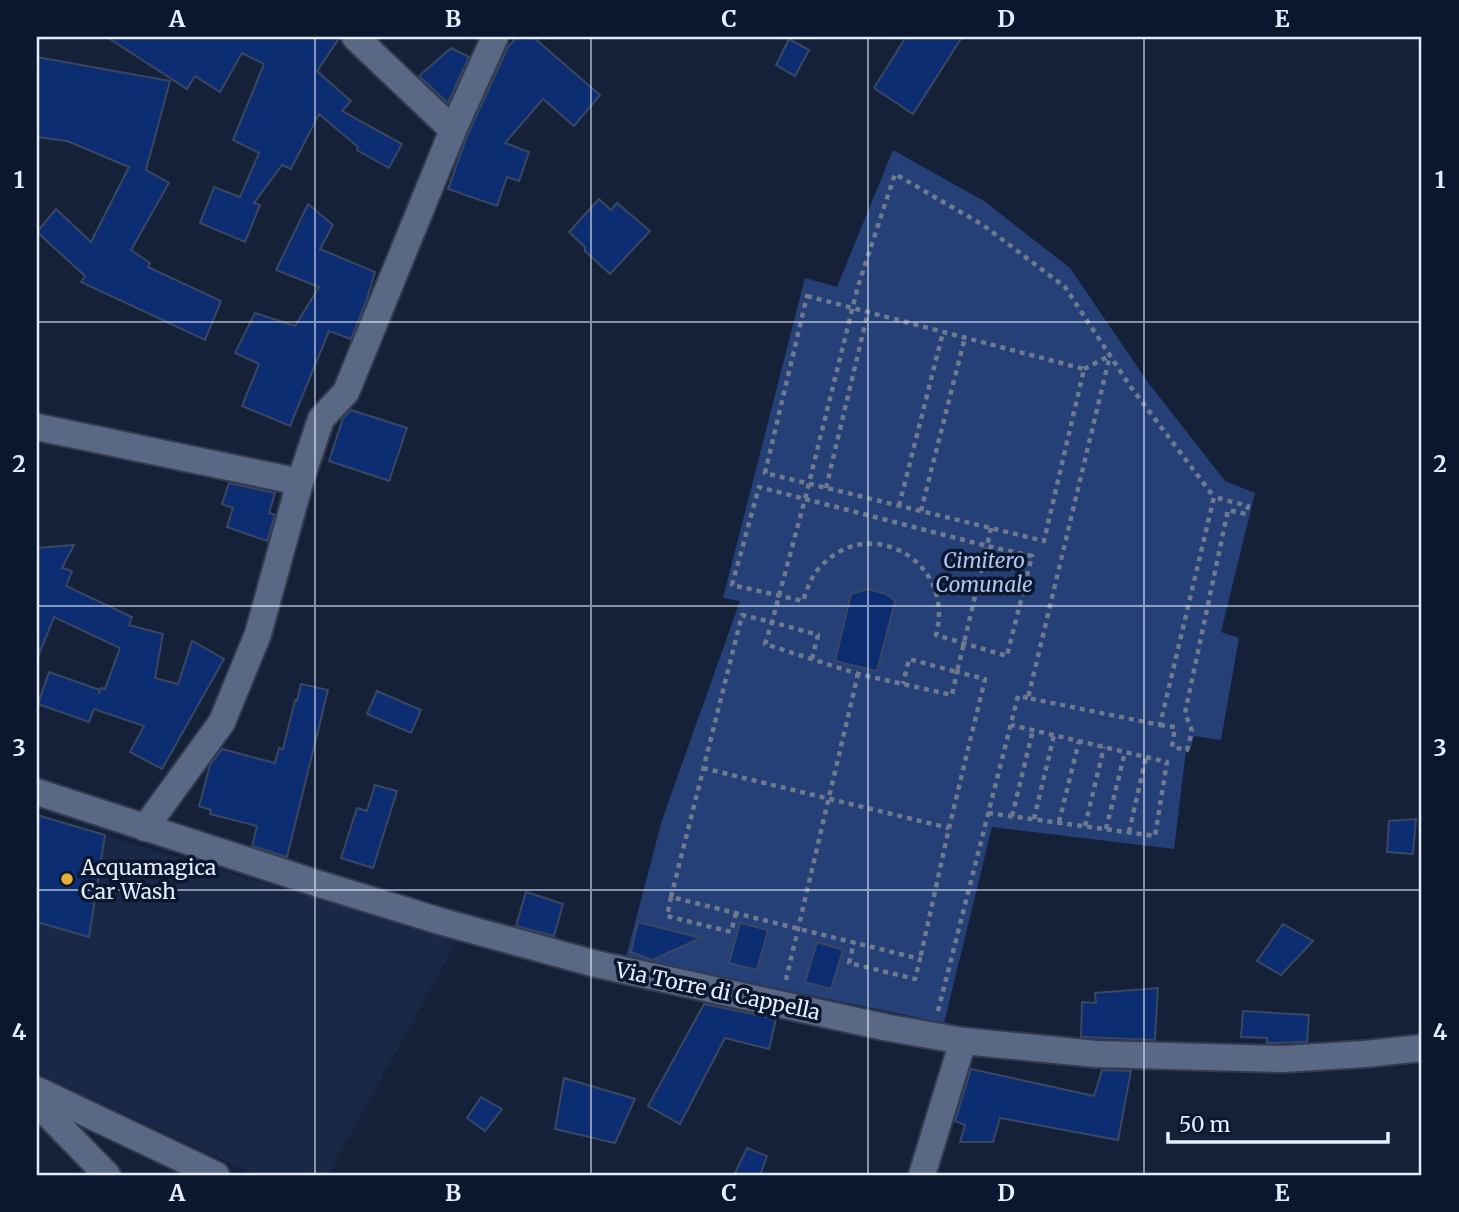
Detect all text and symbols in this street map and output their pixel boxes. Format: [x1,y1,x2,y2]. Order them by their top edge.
text: A [168,4,186,33]
text: B [445,4,461,33]
text: C [721,4,737,33]
text: D [997,4,1015,33]
text: E [1274,4,1290,33]
text: 1 [14,165,25,194]
text: 1 [1435,165,1446,194]
text: 2 [12,449,26,478]
text: 2 [1433,449,1447,478]
park label: Cimitero Comunale [935,547,1033,598]
text: 3 [12,733,26,762]
text: 3 [1433,733,1447,762]
place label: Acquamagica Car Wash [80,854,216,905]
marker: Acquamagica Car Wash [59,871,75,887]
street label: Via Torre di Cappella [612,956,823,1026]
text: 4 [12,1017,27,1046]
text: 4 [1433,1017,1448,1046]
scale bar [1168,1100,1389,1144]
text: 50 m [1179,1111,1230,1138]
text: A [168,1178,186,1207]
text: B [445,1178,461,1207]
text: C [721,1178,737,1207]
text: D [997,1178,1015,1207]
text: E [1274,1178,1290,1207]

